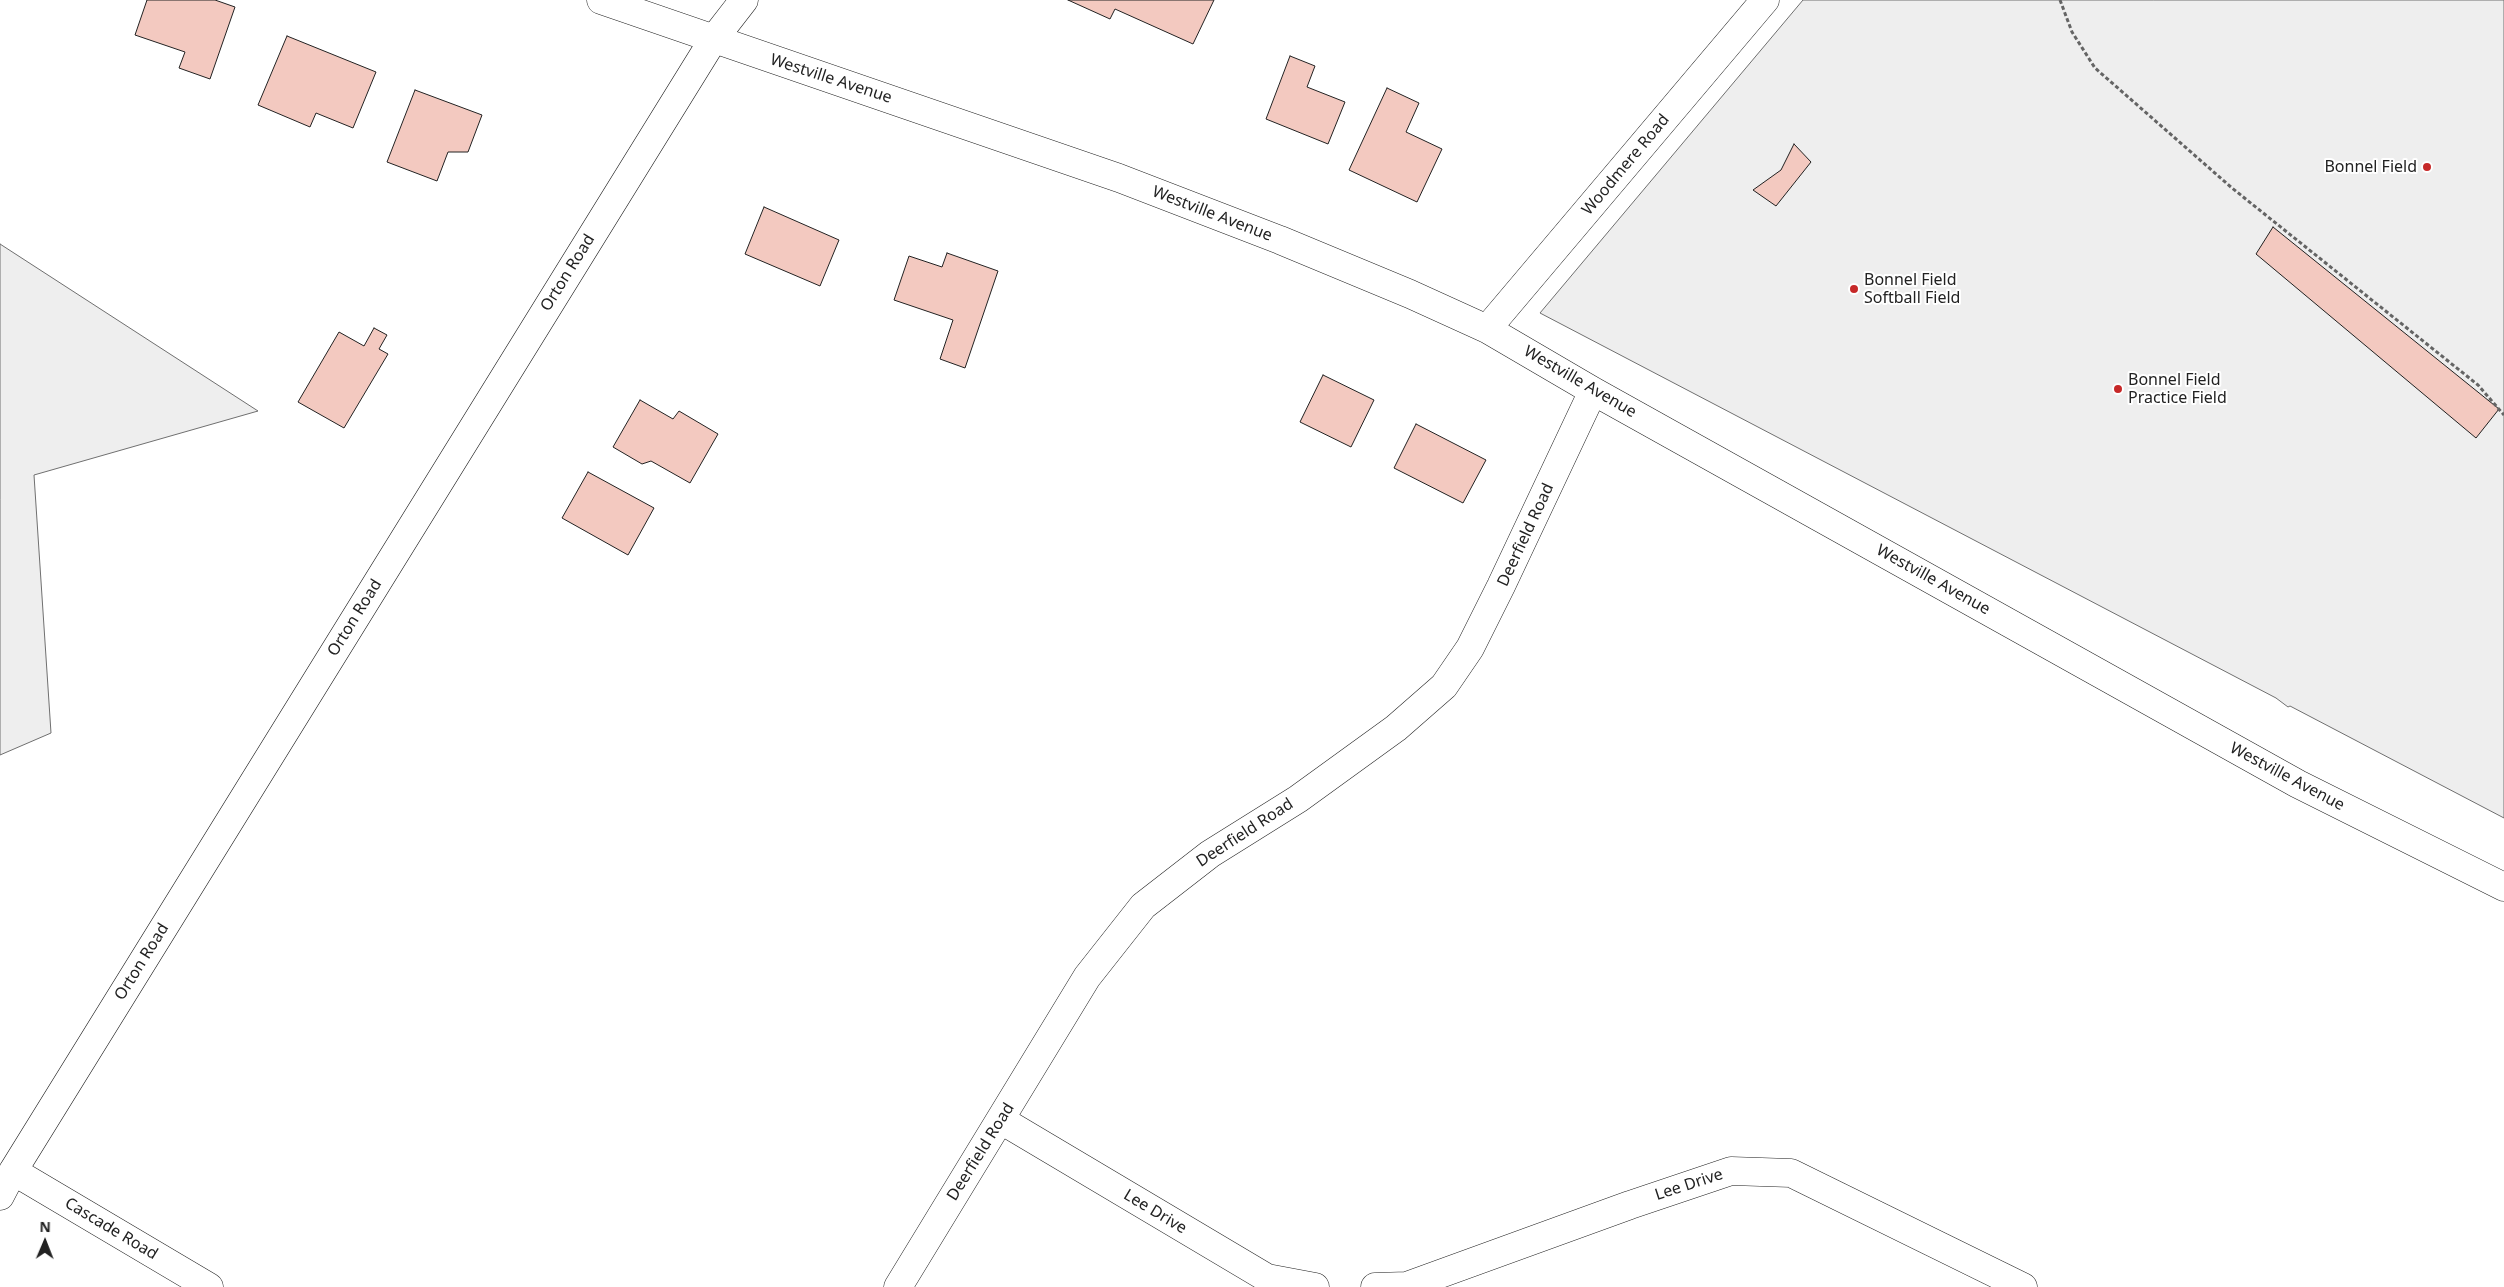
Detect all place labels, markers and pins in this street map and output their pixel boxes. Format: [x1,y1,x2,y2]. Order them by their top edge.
place label: Bonnel Field [2324,157,2417,177]
marker: Bonnel Field [2421,161,2433,173]
place label: Bonnel Field Softball Field [1864,270,1960,308]
marker: Bonnel Field Softball Field [1848,283,1860,295]
place label: Bonnel Field Practice Field [2128,370,2227,408]
marker: Bonnel Field Practice Field [2112,383,2124,395]

